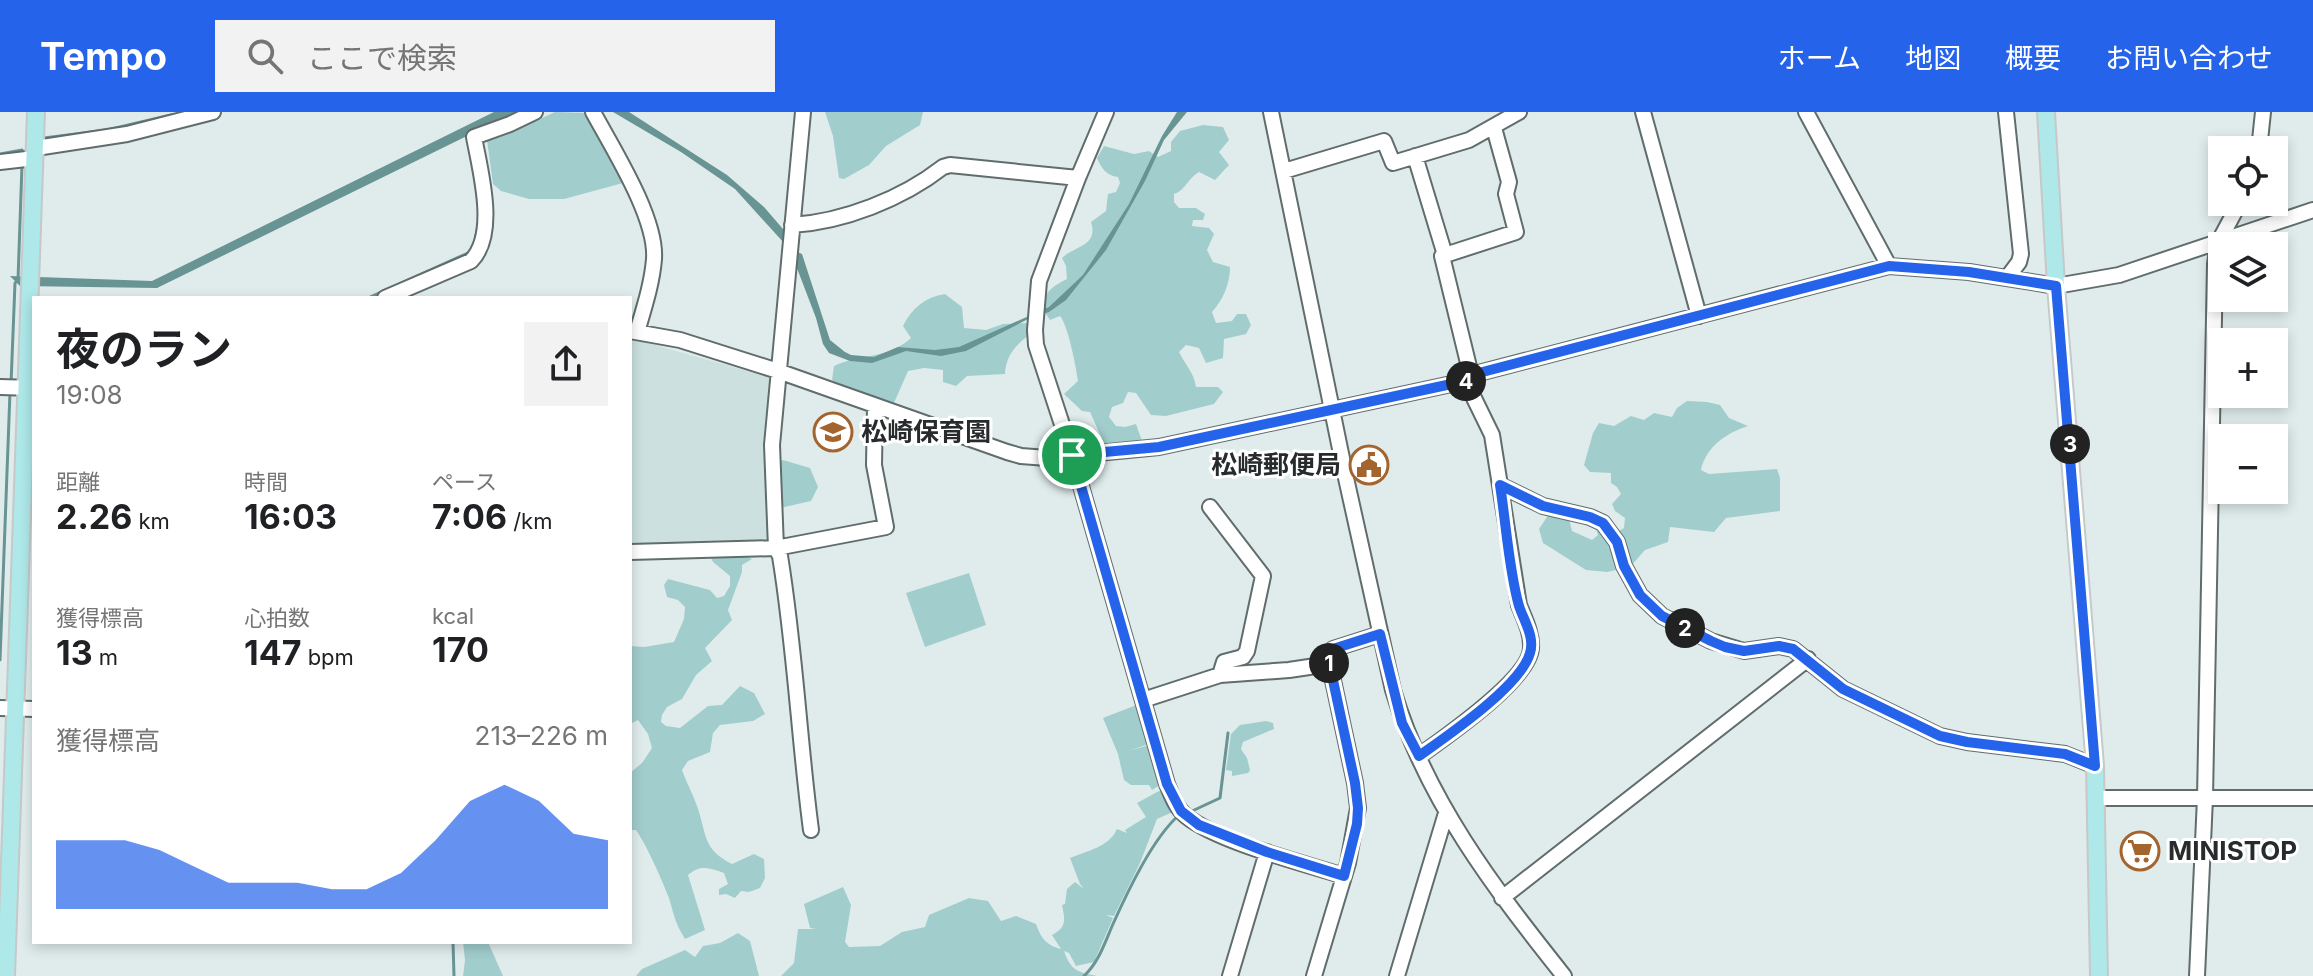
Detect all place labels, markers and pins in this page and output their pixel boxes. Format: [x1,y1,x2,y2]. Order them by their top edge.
pin: 4 [1446,361,1486,401]
school or university icon: 松崎保育園 [812,411,854,453]
place label: 松崎保育園 [861,416,991,447]
pin [1038,421,1106,489]
pin: 3 [2050,424,2090,464]
public building icon: 松崎郵便局 [1348,444,1390,486]
place label: 松崎郵便局 [1211,449,1341,480]
pin: 2 [1665,608,1705,648]
pin: 1 [1309,643,1349,683]
supermarket icon: MINISTOP [2119,830,2161,872]
place label: MINISTOP [2168,835,2297,866]

